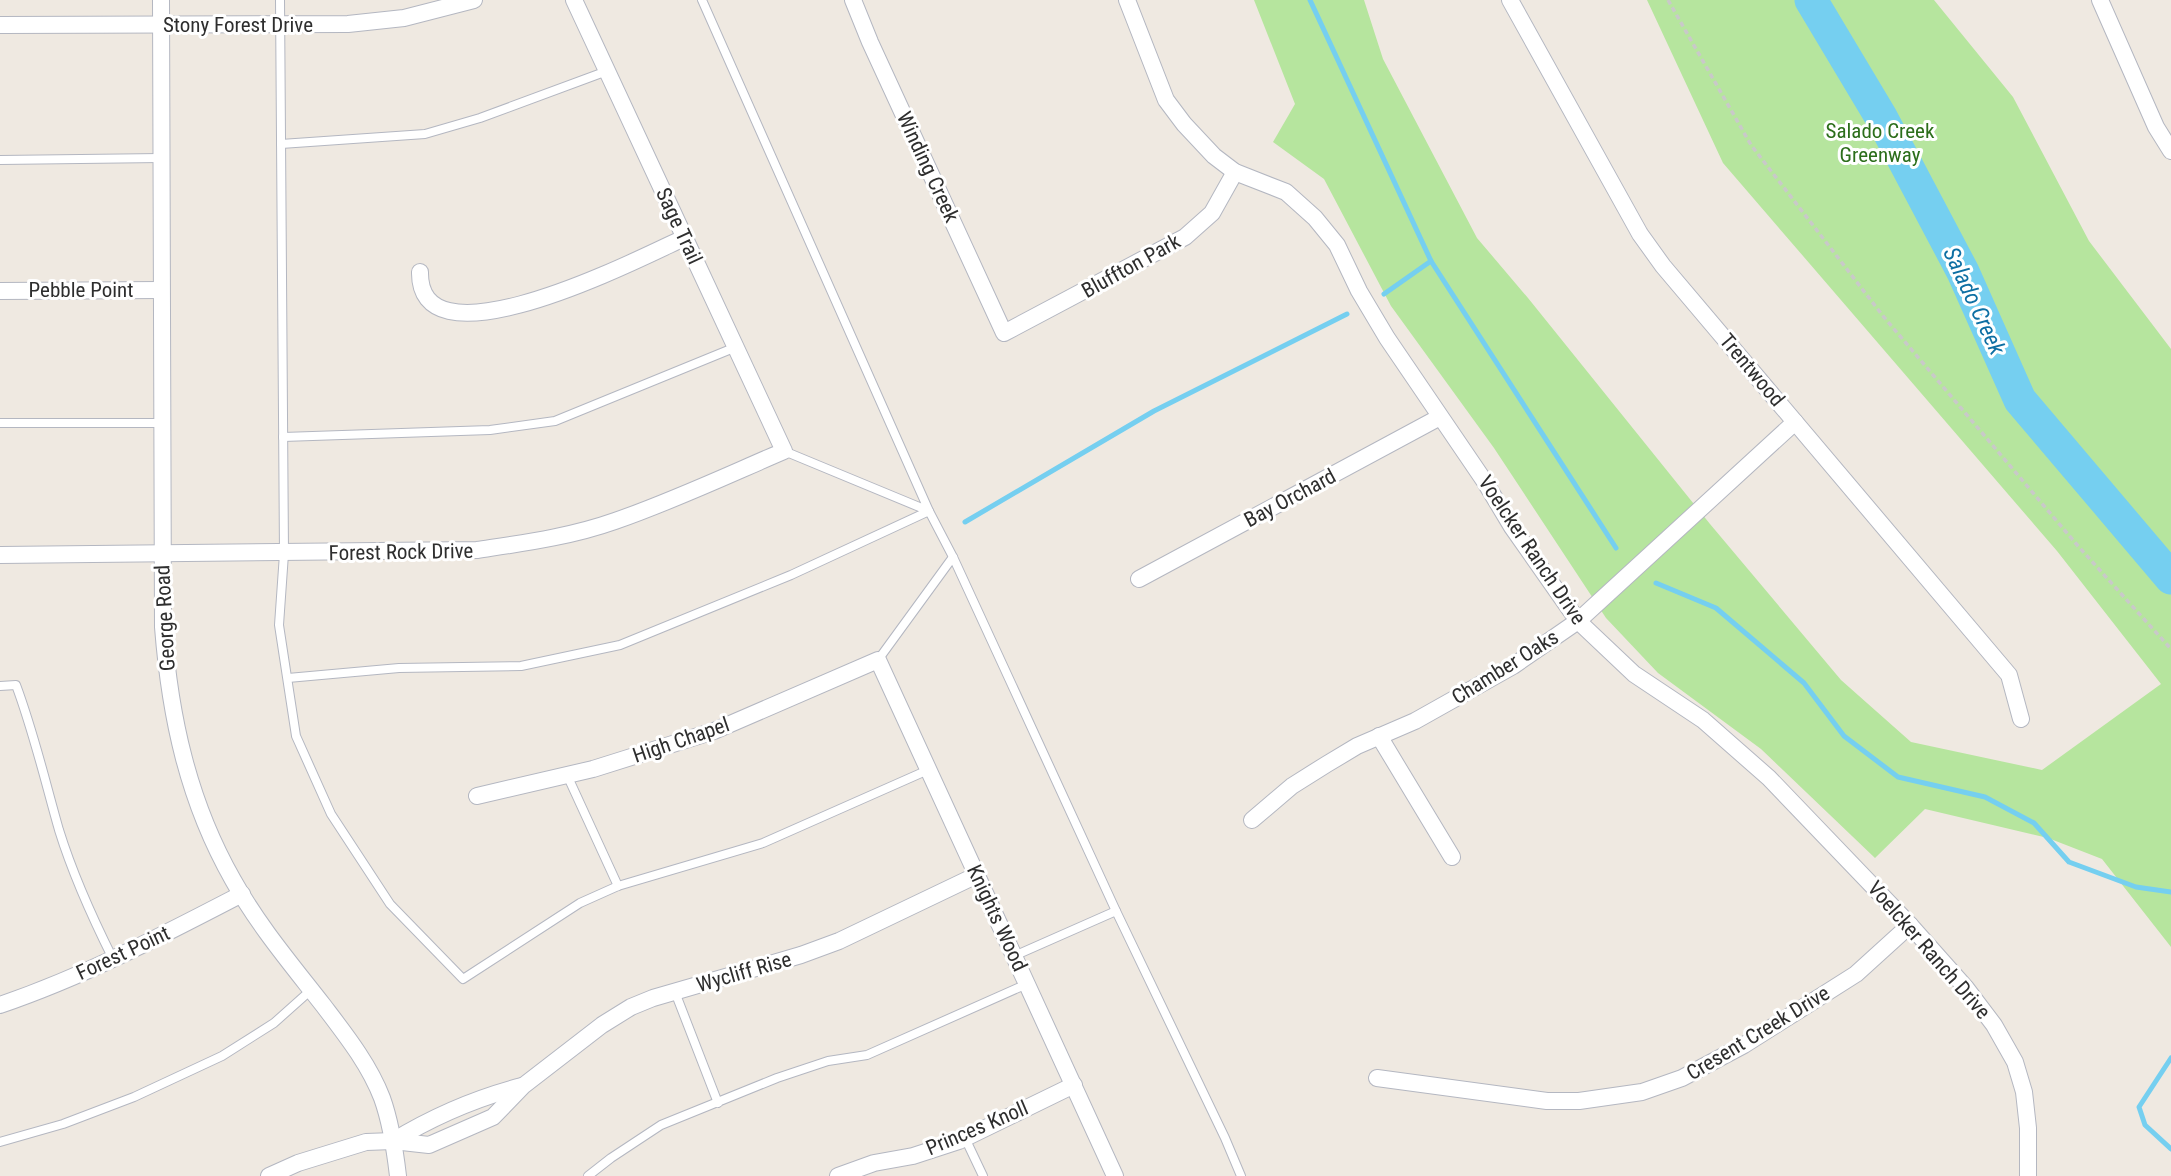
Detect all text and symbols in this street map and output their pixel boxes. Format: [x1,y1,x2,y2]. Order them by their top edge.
street label: Stony Forest Drive [163,13,313,37]
street label: Winding Creek [892,108,964,226]
park label: Salado Creek Greenway [1826,119,1935,167]
street label: Sage Trail [651,184,707,268]
street label: Bluffton Park [1078,229,1185,303]
water label: Salado Creek [1937,243,2011,360]
street label: Pebble Point [29,278,133,302]
street label: Trentwood [1715,329,1789,411]
street label: Bay Orchard [1240,464,1340,532]
street label: Voelcker Ranch Drive [1473,471,1591,629]
street label: Forest Rock Drive [328,539,474,565]
street label: George Road [150,564,180,672]
street label: Chamber Oaks [1447,625,1563,709]
street label: High Chapel [630,712,732,768]
street label: Knights Wood [962,861,1032,975]
street label: Voelcker Ranch Drive [1863,876,1995,1024]
street label: Forest Point [72,921,174,985]
street label: Wycliff Rise [694,947,794,997]
street label: Cresent Creek Drive [1682,981,1834,1085]
street label: Princes Knoll [922,1096,1032,1160]

